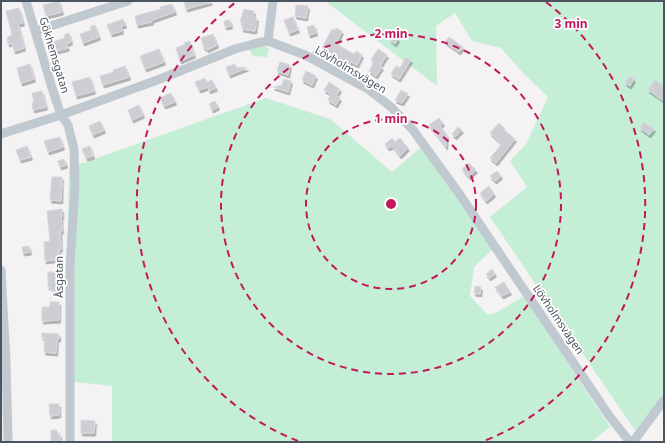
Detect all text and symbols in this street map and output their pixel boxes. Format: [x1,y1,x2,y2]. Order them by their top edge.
street label: Gökhemsgatan [36,15,74,95]
text: 3 min [554,15,588,32]
text: 2 min [374,25,408,42]
street label: Lövholmsvägen [312,42,390,96]
text: 1 min [374,110,408,127]
centre of rings [384,197,398,211]
street label: Åsgatan [51,256,66,298]
street label: Lövholmsvägen [530,281,588,357]

